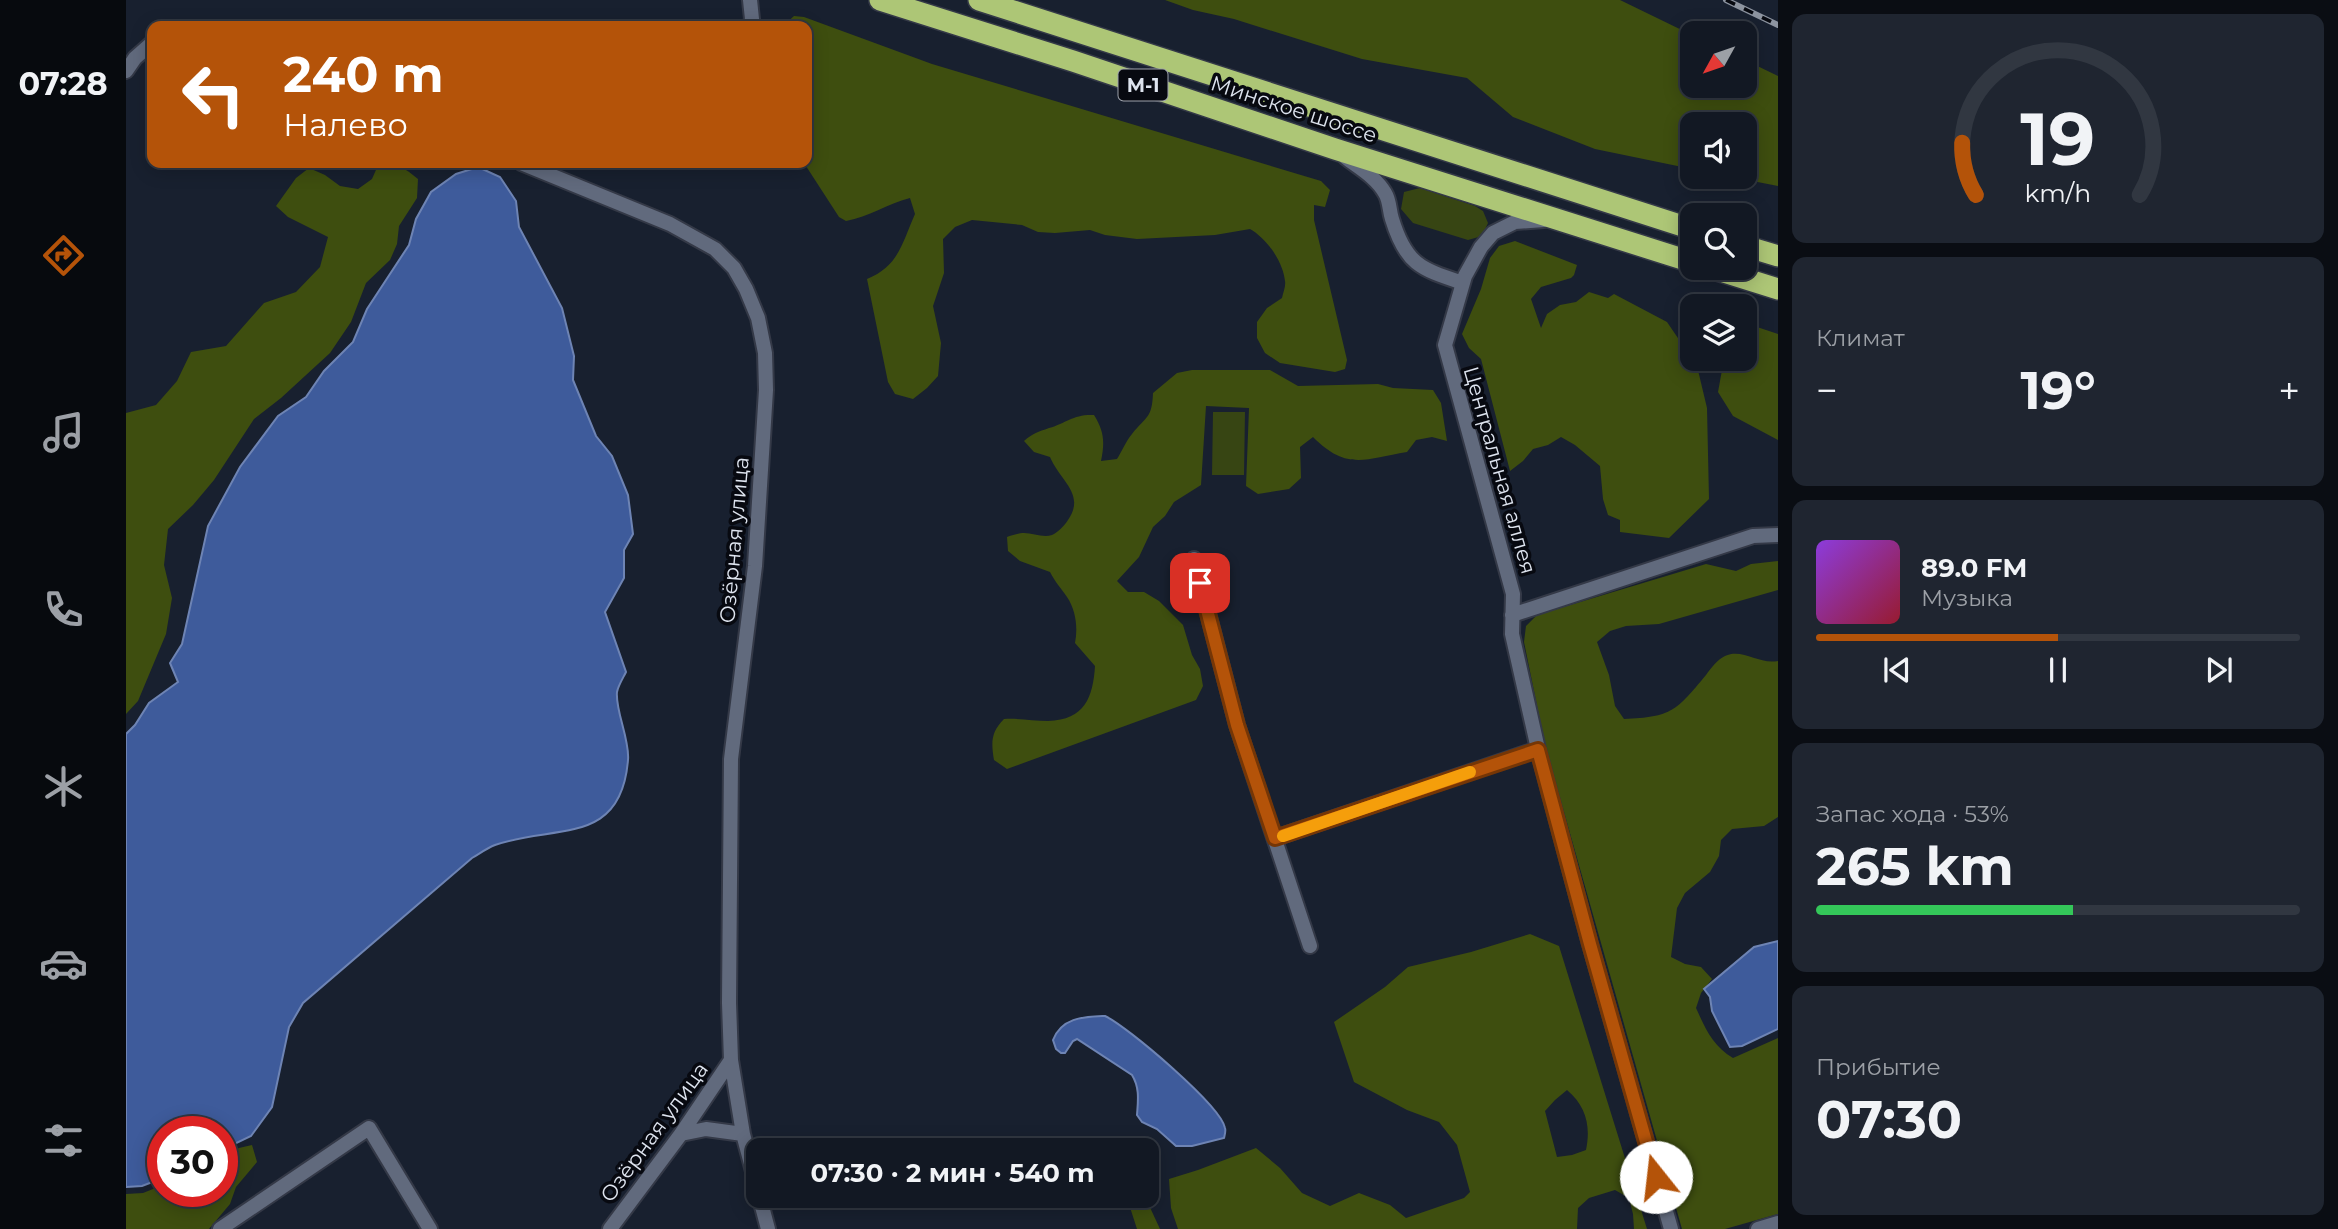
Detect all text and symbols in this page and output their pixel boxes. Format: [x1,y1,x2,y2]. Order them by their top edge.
north arrow [1680,21,1757,98]
map controls [1680,21,1757,371]
text: 240 m [283,45,444,104]
icon: left [168,49,259,140]
text: 07:28 [18,64,108,103]
road number: М-1 [1118,69,1168,100]
street label: Минское шоссе [1208,70,1380,148]
text: 19 [2021,95,2095,183]
text: Налево [283,105,408,144]
button: sound [1680,112,1757,189]
text: km/h [2025,177,2091,207]
button: search [1680,203,1757,280]
icon: directions [39,231,88,280]
button: layers [1680,294,1757,371]
text: Климат [1816,324,1905,352]
text: 19° [2020,359,2096,422]
street label: Центральная аллея [1458,363,1542,577]
text: − [1816,367,1838,414]
text: + [2278,367,2300,414]
icon: music [39,408,88,457]
street label: Озёрная улица [714,456,754,624]
text: 89.0 FM [1921,552,2027,584]
pin [1170,553,1230,613]
icon: arrive [1181,564,1219,602]
text: Музыка [1921,584,2013,612]
icon: phone [39,585,88,634]
icon: previous [1878,651,1916,689]
icon: pause [2039,651,2077,689]
icon: next [2200,651,2238,689]
icon: climate [39,762,88,811]
text: Запас хода · 53% [1816,800,2009,828]
text: 265 km [1816,835,2014,898]
icon: car [39,939,88,988]
text: Прибытие [1816,1053,1941,1081]
street label: Озёрная улица [595,1057,713,1207]
text: 07:30 [1816,1088,1962,1151]
icon: filters [39,1116,88,1165]
speed limit sign: 30 [147,1116,238,1207]
position arrow [1619,1140,1693,1214]
text: 07:30 · 2 мин · 540 m [810,1157,1095,1189]

